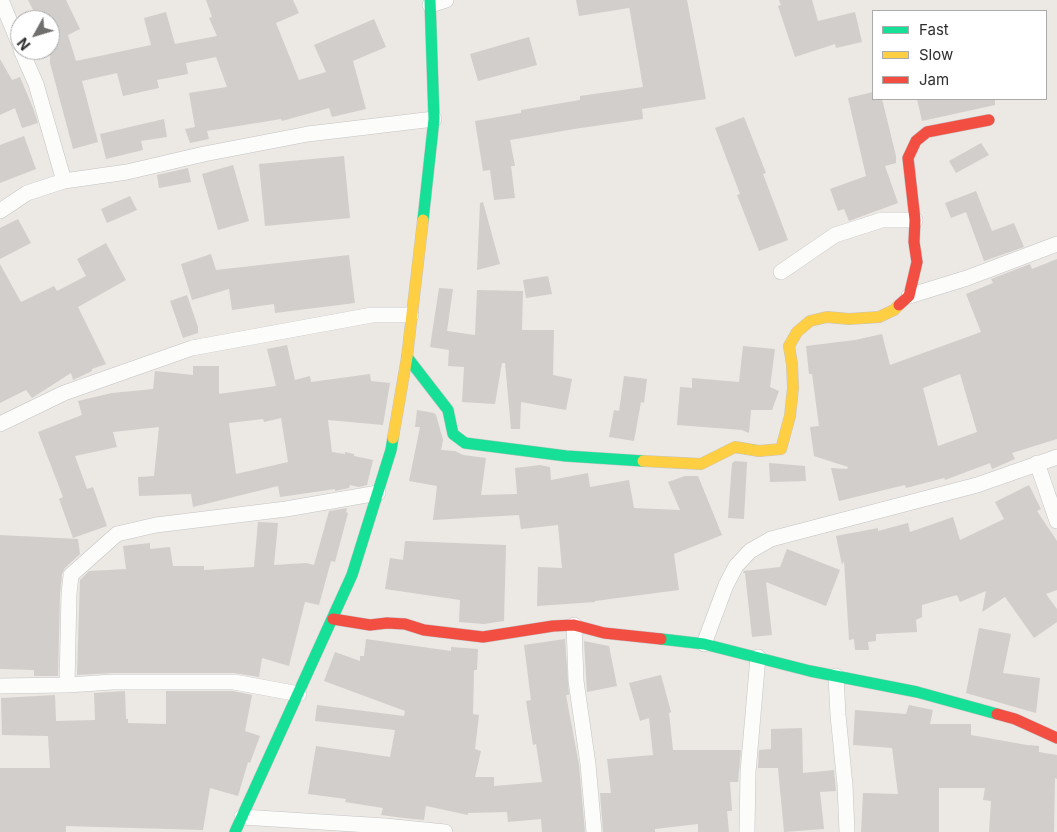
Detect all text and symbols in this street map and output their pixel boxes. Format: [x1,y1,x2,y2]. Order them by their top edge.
north arrow [10,10,60,60]
legend [872,10,1047,100]
text: Fast [919,20,949,39]
text: N [14,35,34,54]
text: Slow [919,45,953,64]
text: Jam [919,70,949,89]

